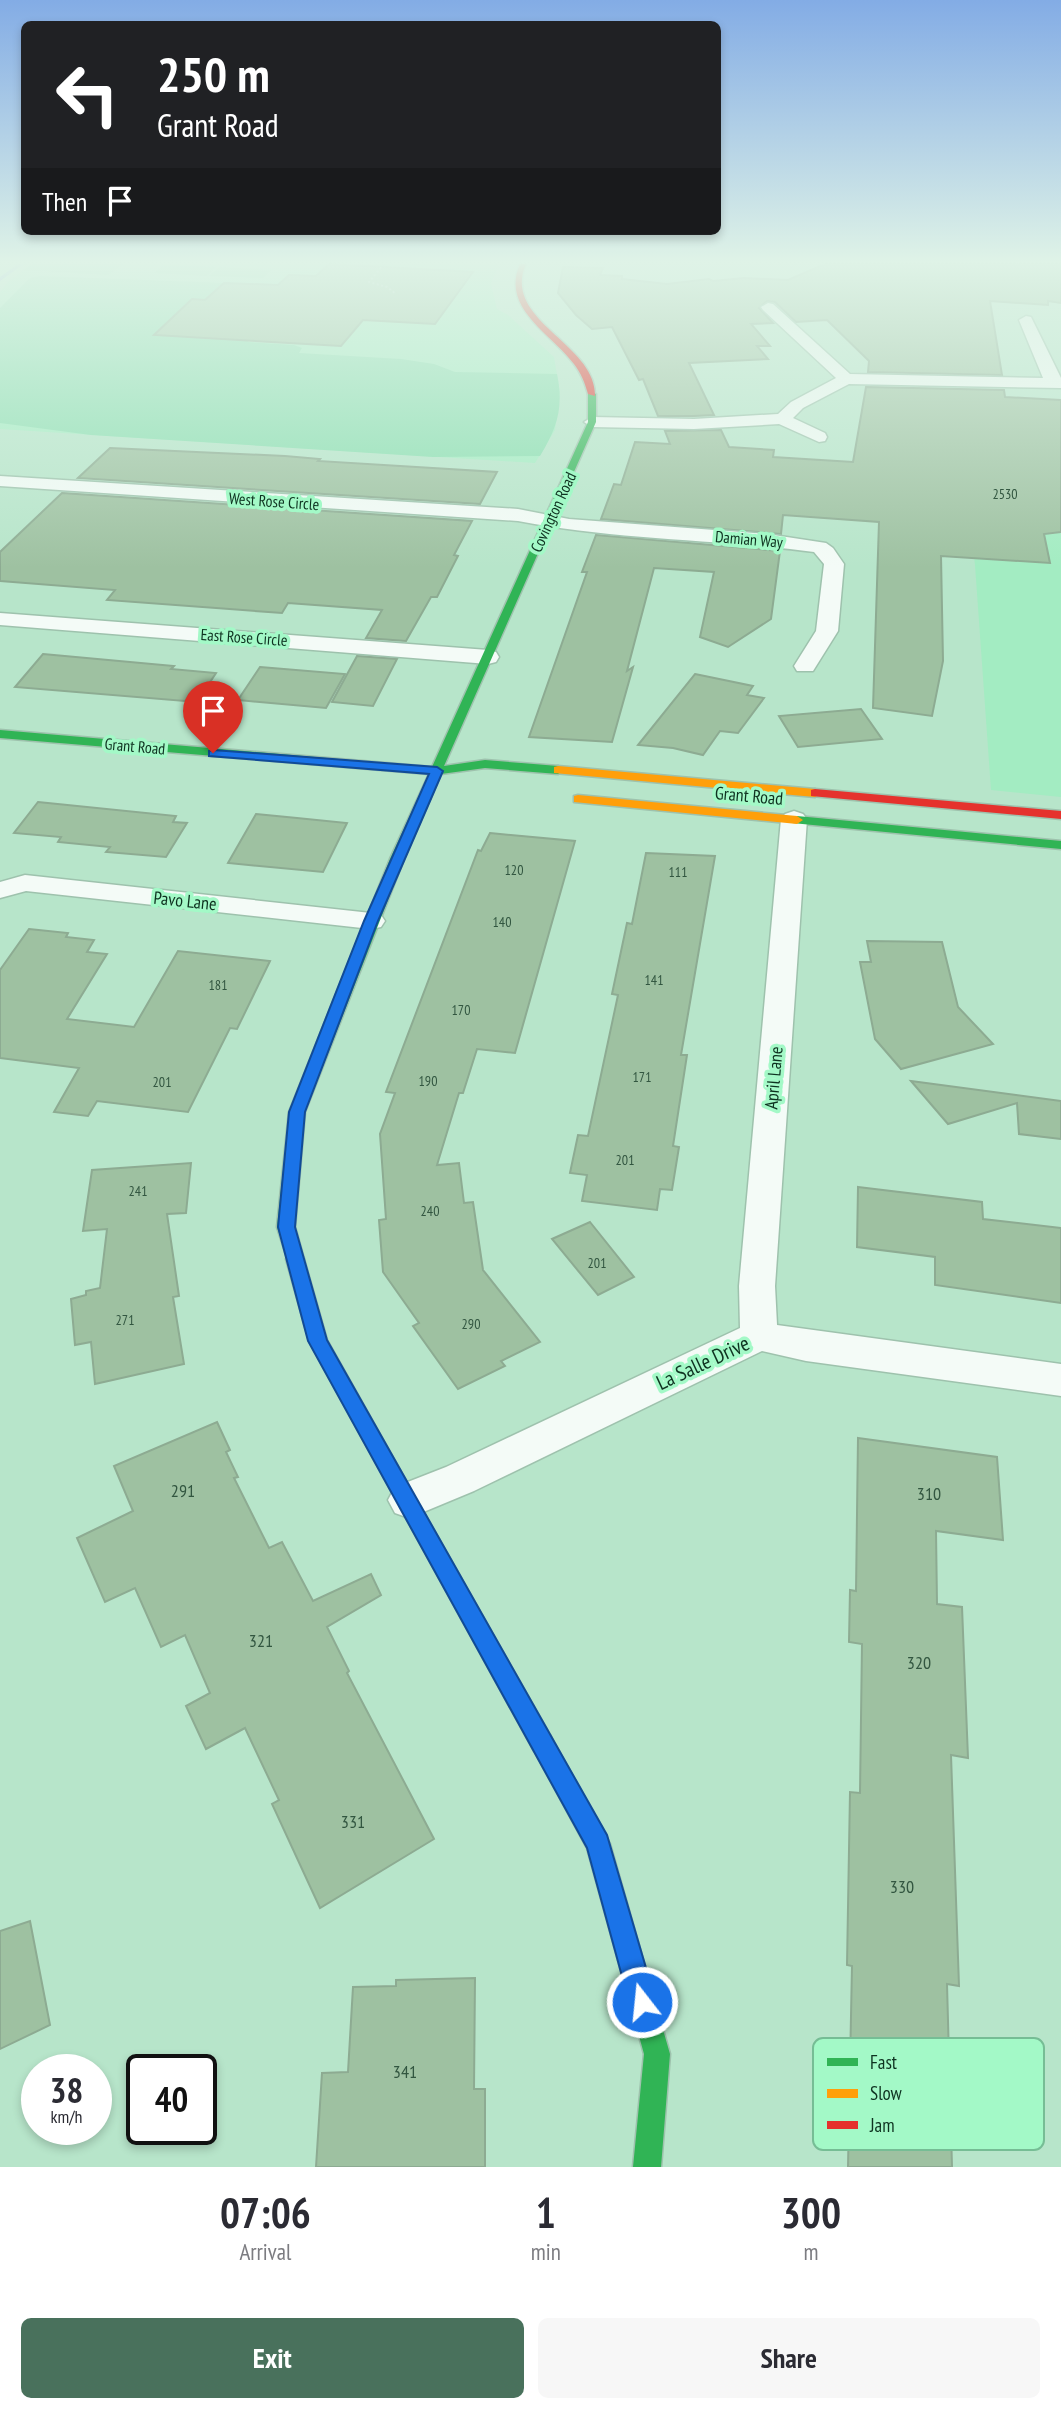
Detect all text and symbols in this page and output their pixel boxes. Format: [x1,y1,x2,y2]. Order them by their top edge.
text: 250 m [157,42,270,106]
icon: left [42,49,133,140]
text: Grant Road [157,104,279,146]
icon: arrive [101,182,139,220]
text: Then [42,185,87,218]
street label: Covington Road [526,469,580,555]
house number: 2530 [992,485,1018,503]
street label: West Rose Circle [228,488,320,514]
street label: Damian Way [714,526,784,552]
street label: East Rose Circle [200,624,288,650]
pin [183,681,243,753]
icon: arrive [194,692,232,730]
street label: Grant Road [104,733,166,759]
street label: Grant Road [714,781,784,810]
house number: 120 [505,861,523,879]
house number: 111 [669,863,687,881]
street label: Pavo Lane [152,886,218,915]
house number: 140 [493,913,511,931]
house number: 141 [645,971,663,989]
house number: 181 [209,976,227,994]
house number: 170 [452,1001,470,1019]
street label: April Lane [759,1046,788,1110]
house number: 171 [633,1068,651,1086]
house number: 190 [419,1072,437,1090]
house number: 201 [153,1073,171,1091]
house number: 201 [616,1151,634,1169]
house number: 241 [129,1182,147,1200]
house number: 240 [421,1202,439,1220]
house number: 201 [588,1254,606,1272]
house number: 271 [116,1311,134,1329]
house number: 290 [462,1315,480,1333]
street label: La Salle Drive [652,1329,754,1396]
house number: 291 [171,1479,195,1502]
house number: 310 [917,1482,941,1505]
house number: 321 [249,1629,273,1652]
house number: 320 [907,1651,931,1674]
house number: 331 [341,1810,365,1833]
house number: 330 [890,1875,914,1898]
position arrow [605,1965,679,2039]
legend [813,2038,1044,2150]
text: Fast [870,2050,898,2074]
speed limit sign: 40 [126,2054,217,2145]
house number: 341 [393,2060,417,2083]
text: 38 [50,2067,83,2113]
text: Slow [870,2081,903,2105]
text: km/h [51,2105,82,2128]
text: Jam [869,2113,895,2137]
text: 07:06 [220,2185,311,2240]
text: 1 [536,2185,556,2240]
text: 300 [781,2185,841,2240]
text: Arrival [239,2237,291,2266]
text: min [531,2237,561,2266]
text: m [803,2237,818,2266]
button: Exit [21,2318,524,2398]
button: Share [538,2318,1040,2398]

